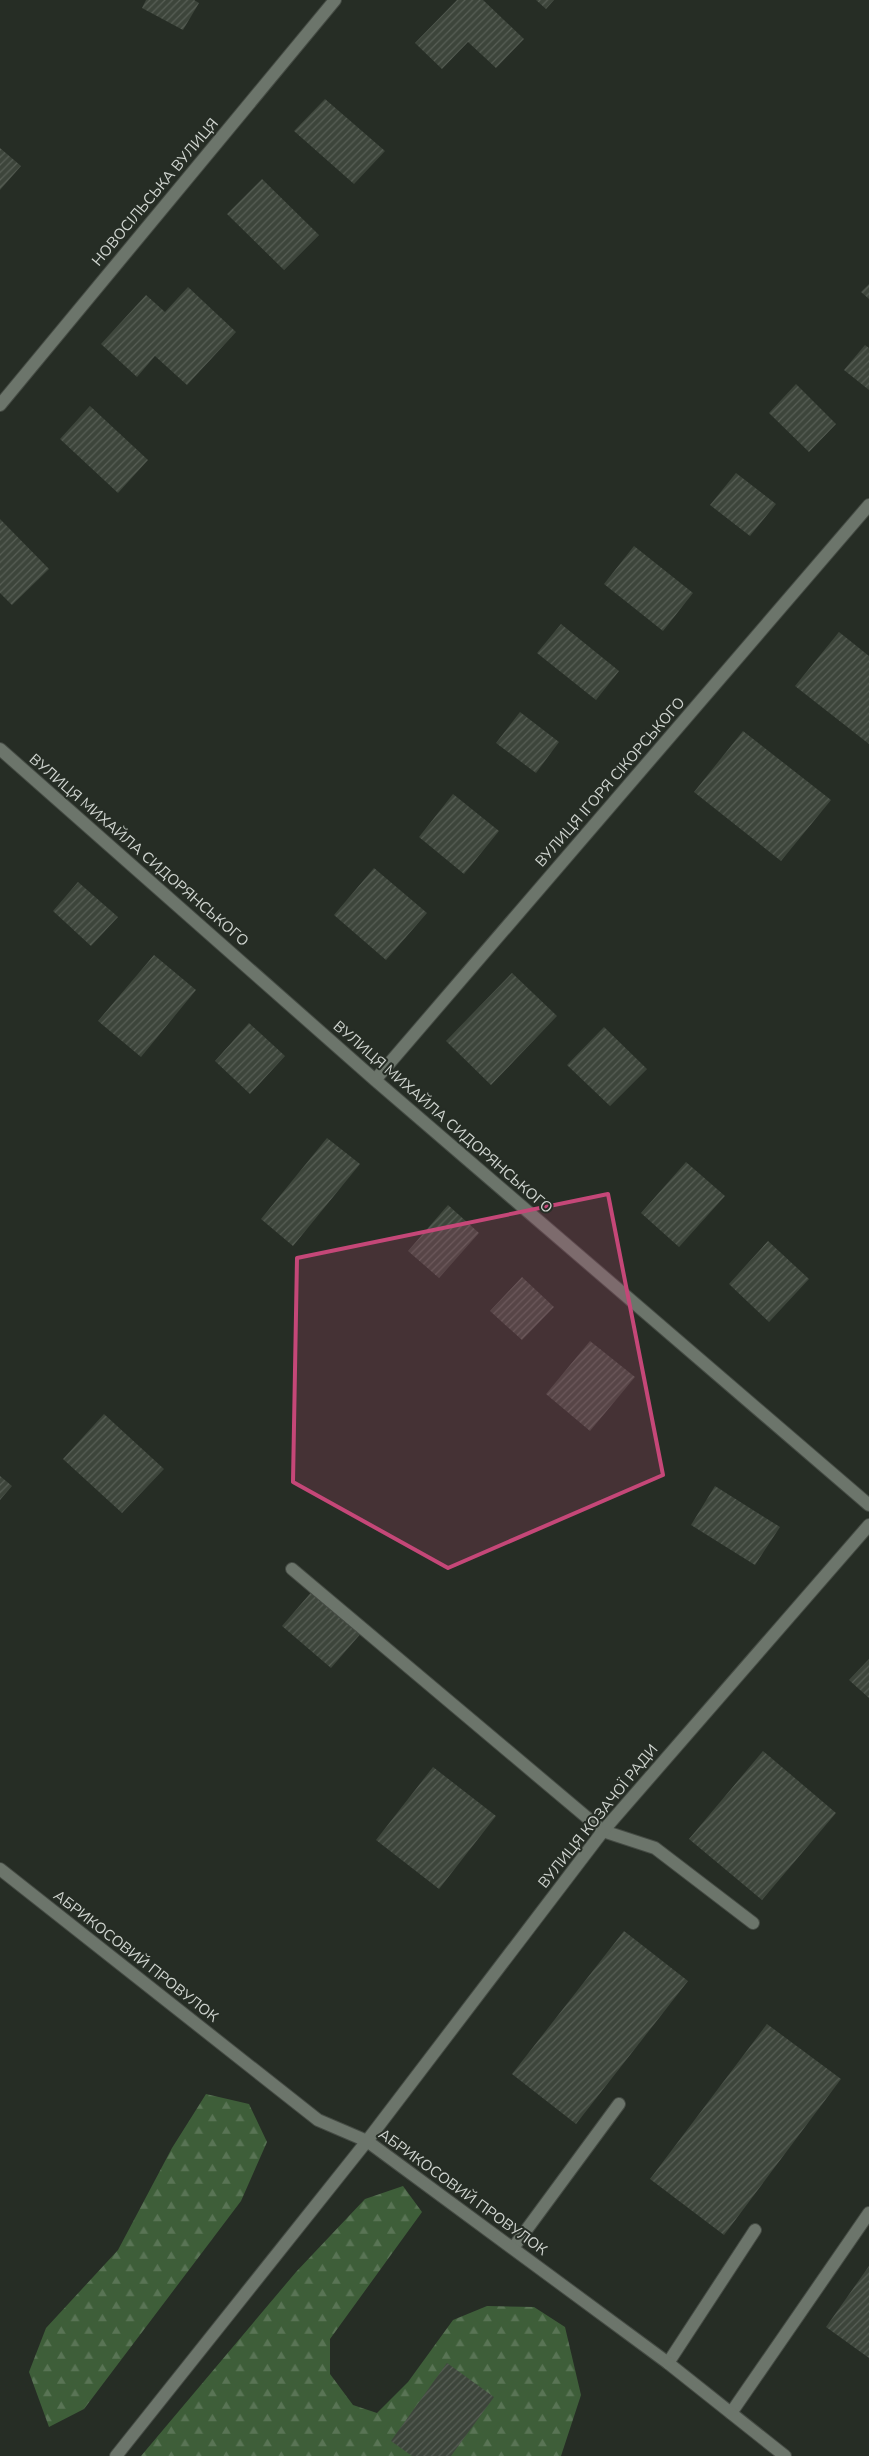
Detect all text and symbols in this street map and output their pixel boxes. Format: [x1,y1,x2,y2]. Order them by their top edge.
street label: НОВОСІЛЬСЬКА ВУЛИЦЯ [87,114,223,270]
street label: ВУЛИЦЯ ІГОРЯ СІКОРСЬКОГО [531,693,689,871]
street label: ВУЛИЦЯ МИХАЙЛА СИДОРЯНСЬКОГО [25,749,253,951]
street label: ВУЛИЦЯ МИХАЙЛА СИДОРЯНСЬКОГО [329,1016,557,1218]
street label: ВУЛИЦЯ КОЗАЧОЇ РАДИ [534,1740,662,1892]
street label: АБРИКОСОВИЙ ПРОВУЛОК [50,1885,223,2027]
street label: АБРИКОСОВИЙ ПРОВУЛОК [375,2124,552,2260]

